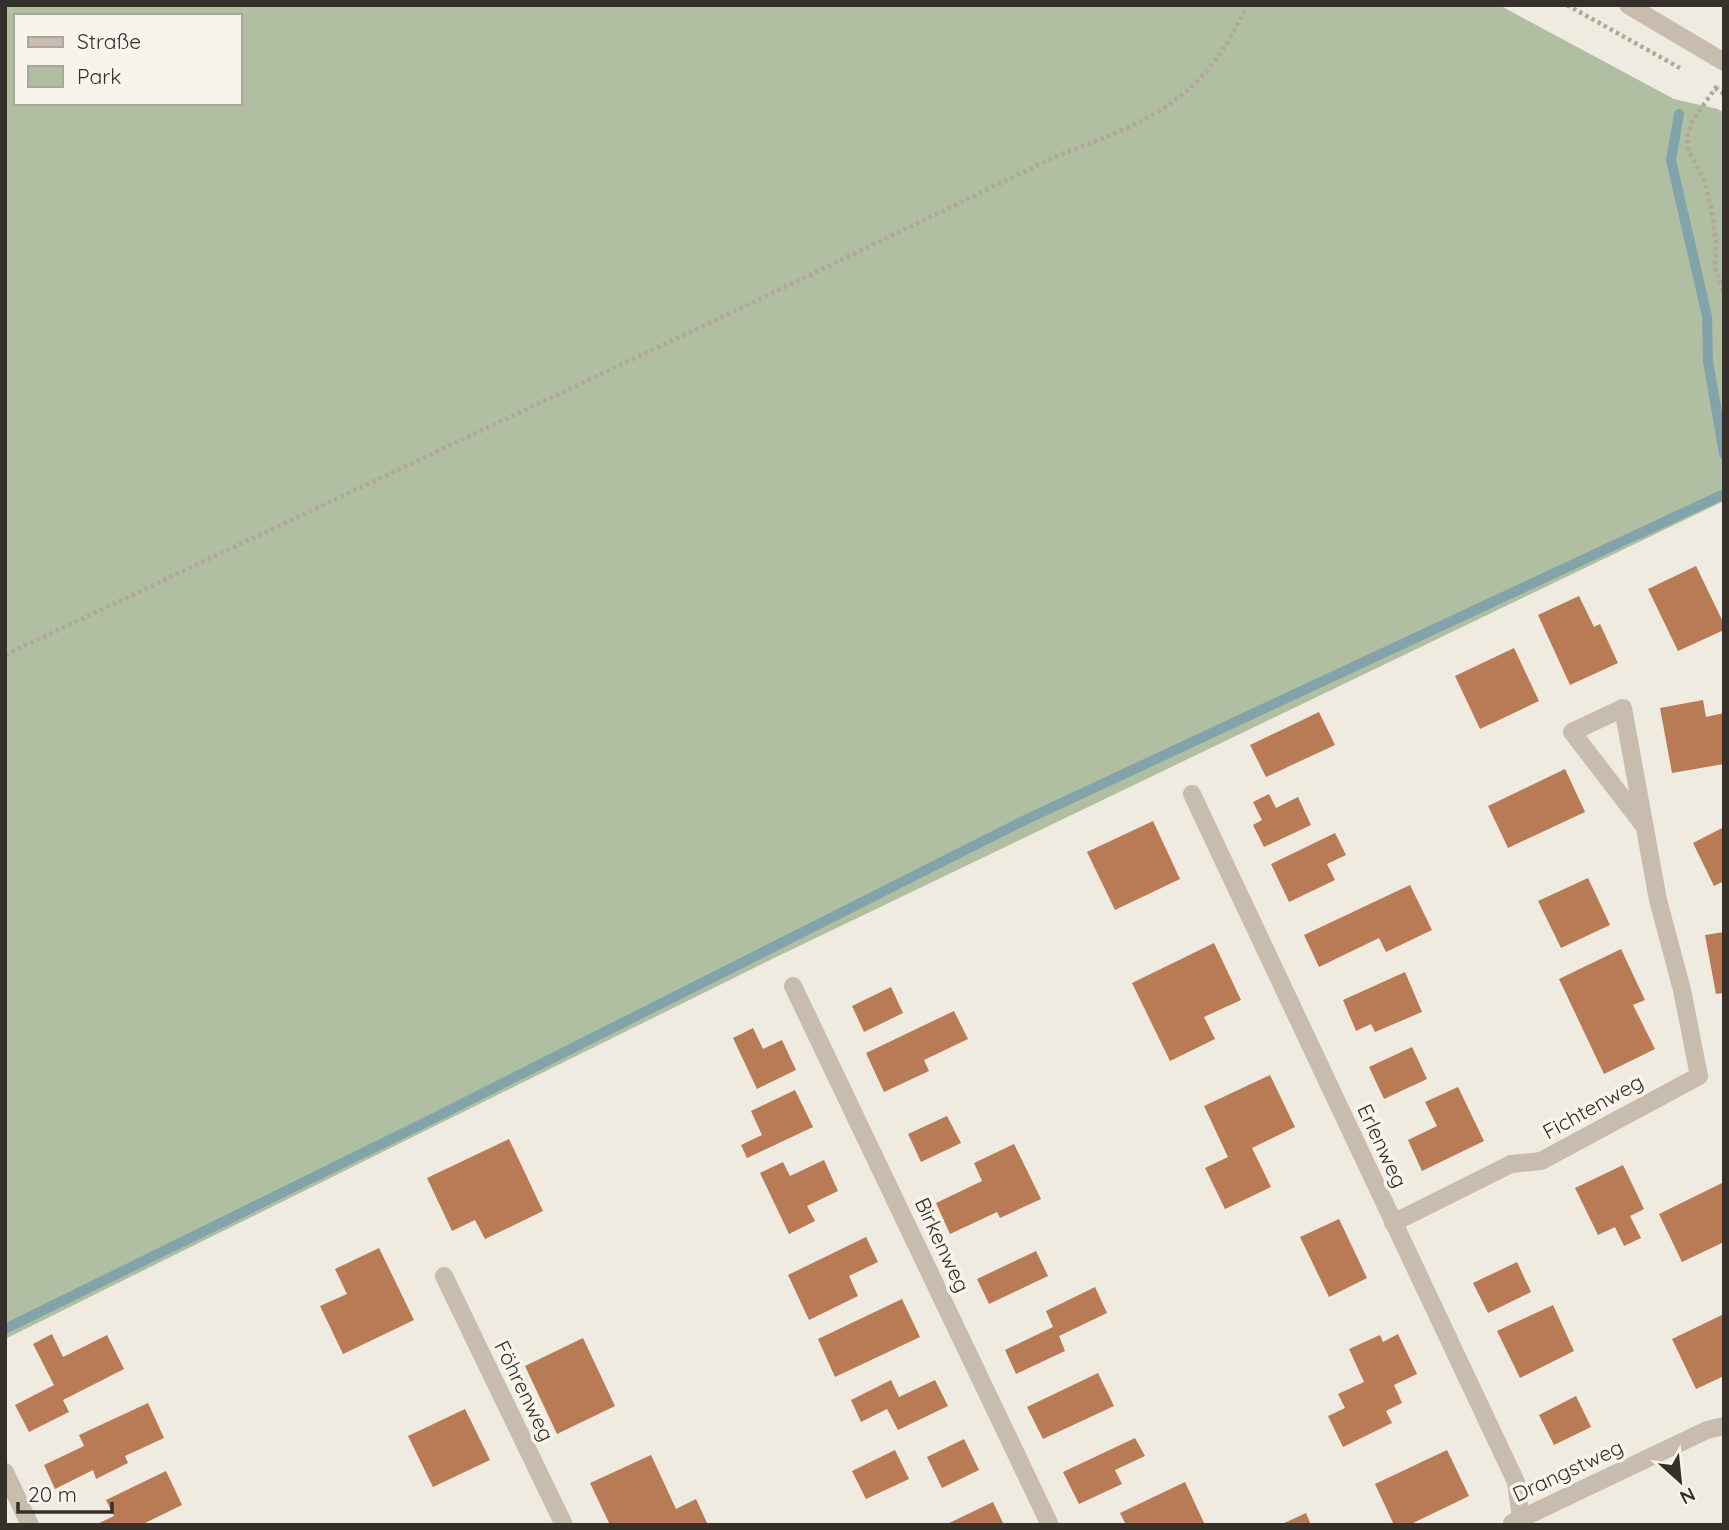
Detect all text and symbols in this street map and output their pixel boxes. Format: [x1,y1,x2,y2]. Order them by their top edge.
legend [14,14,242,105]
text: Straße [77,28,141,54]
text: Park [77,63,121,89]
street label: Fichtenweg [1538,1068,1647,1144]
street label: Erlenweg [1352,1100,1414,1192]
street label: Birkenweg [910,1193,976,1296]
street label: Föhrenweg [489,1336,560,1445]
street label: Drangstweg [1508,1433,1627,1507]
north arrow [1645,1446,1715,1516]
scale bar [18,1470,112,1514]
text: 20 m [28,1481,77,1507]
text: N [1676,1482,1699,1510]

